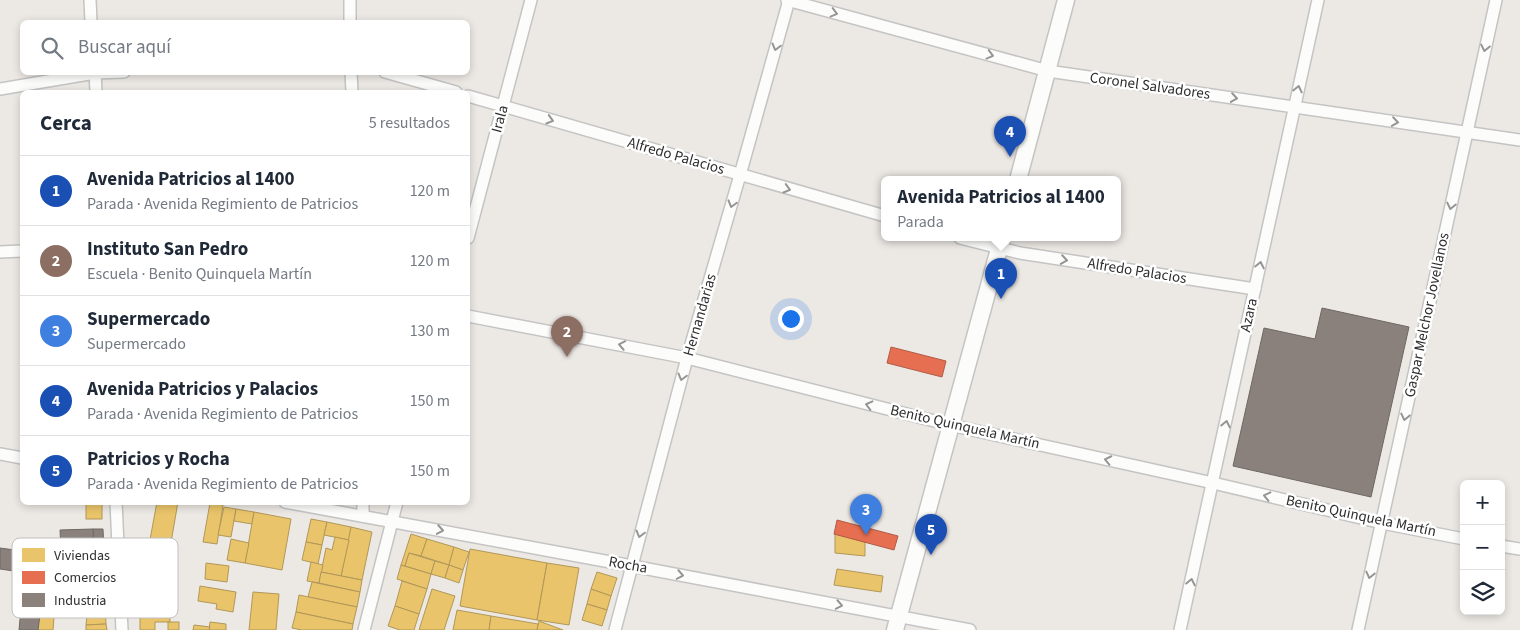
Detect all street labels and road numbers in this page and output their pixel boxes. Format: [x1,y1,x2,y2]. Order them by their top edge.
street label: Coronel Salvadores [1089,67,1211,105]
street label: Irala [486,103,514,135]
street label: Alfredo Palacios [625,132,727,180]
street label: Gaspar Melchor Jovellanos [1399,231,1455,399]
street label: Alfredo Palacios [1086,253,1188,289]
street label: Hernandarias [678,271,722,359]
street label: Azara [1235,296,1263,334]
street label: Benito Quinquela Martín [888,400,1042,454]
street label: Benito Quinquela Martín [1284,490,1438,542]
street label: Rocha [607,551,649,579]

